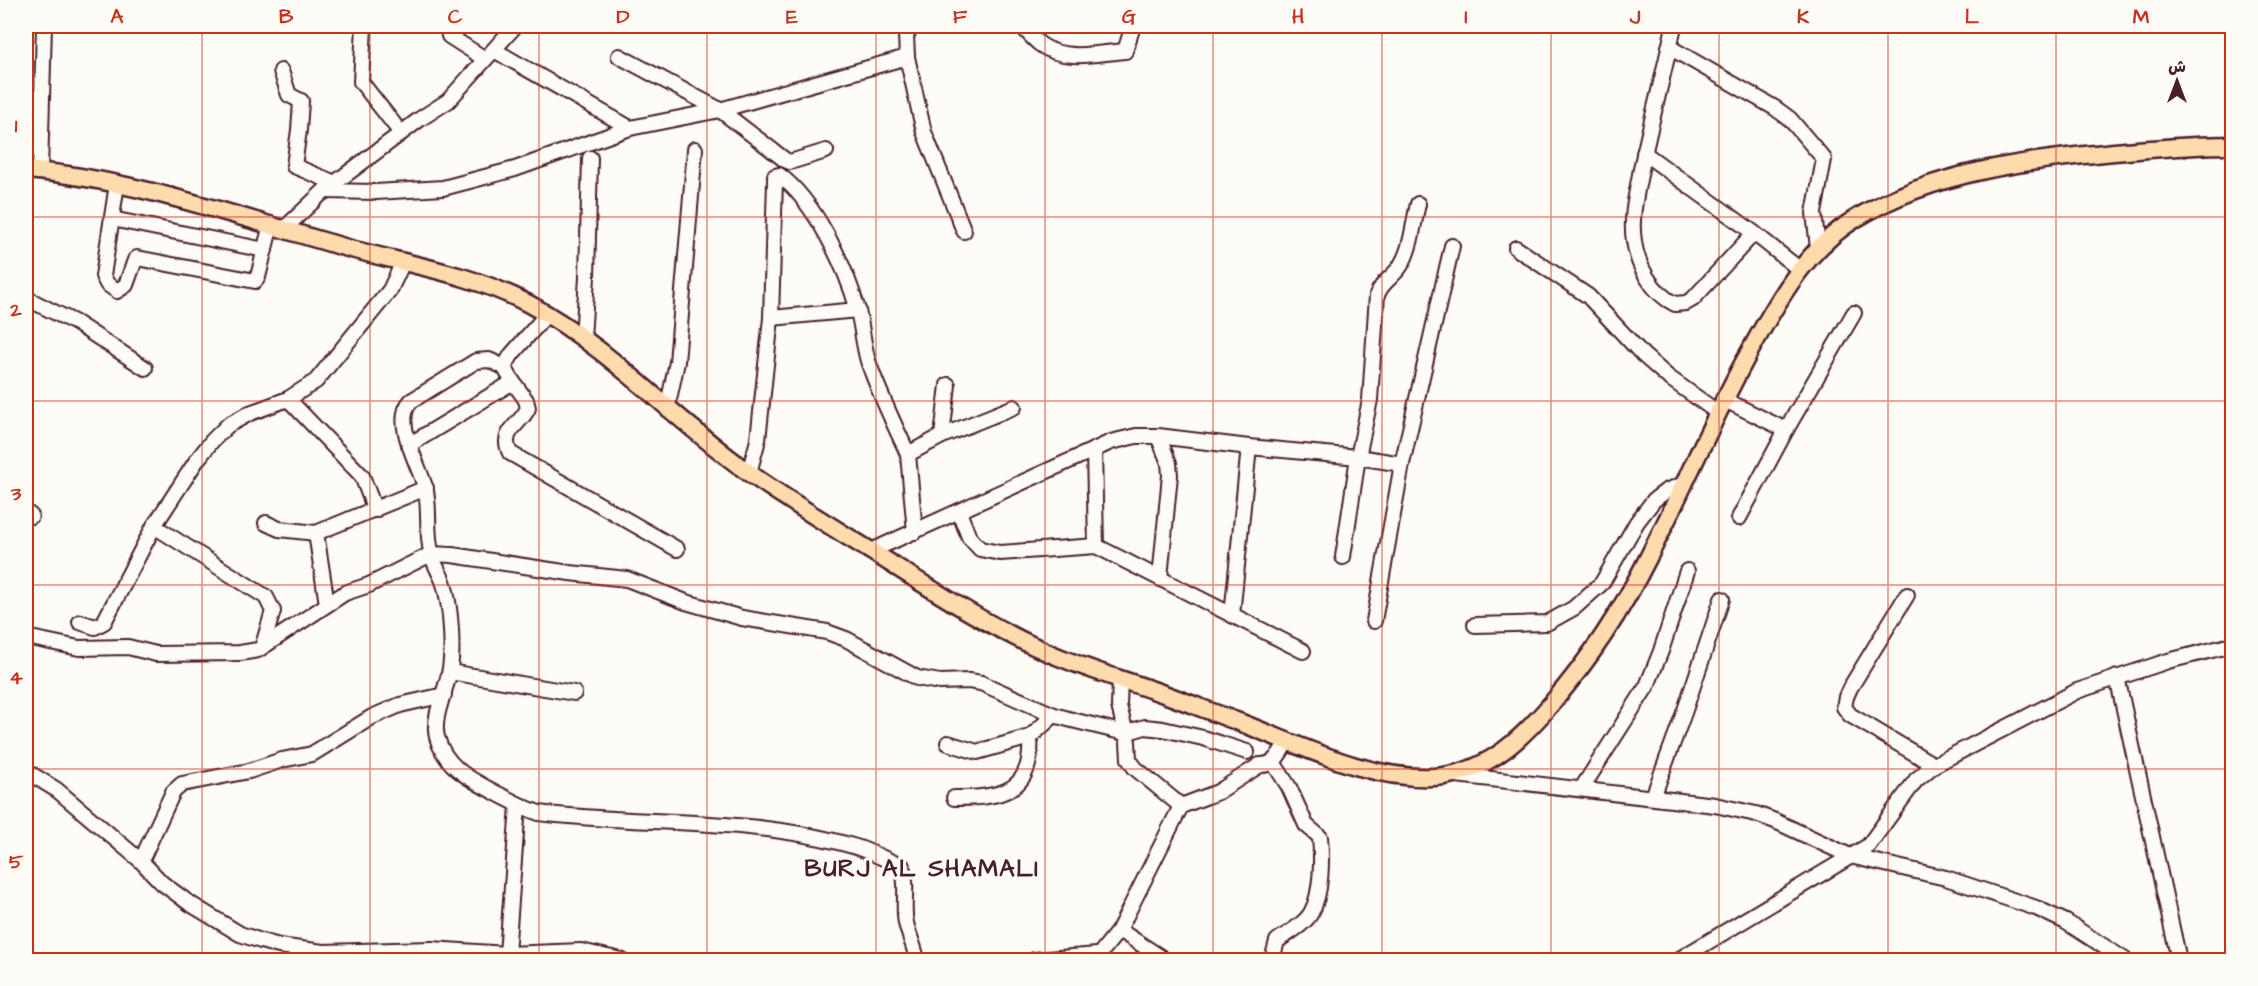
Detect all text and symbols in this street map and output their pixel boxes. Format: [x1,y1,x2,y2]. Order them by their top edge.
text: A [111,3,124,31]
text: B [279,3,294,31]
text: C [448,3,463,31]
text: D [617,3,630,31]
text: E [786,3,798,31]
text: F [953,3,968,31]
text: G [1122,3,1136,31]
text: H [1292,3,1304,31]
text: I [1464,3,1468,31]
text: J [1629,3,1641,31]
text: K [1797,3,1810,31]
text: L [1965,3,1979,31]
text: M [2133,3,2150,31]
north arrow [2147,51,2207,111]
text: ش [2168,56,2186,78]
text: 1 [15,112,18,140]
text: 2 [9,296,22,324]
text: 3 [10,480,22,508]
text: 4 [9,664,23,692]
text: 5 [9,848,24,876]
district label: BURJ AL SHAMALI [805,852,1039,886]

